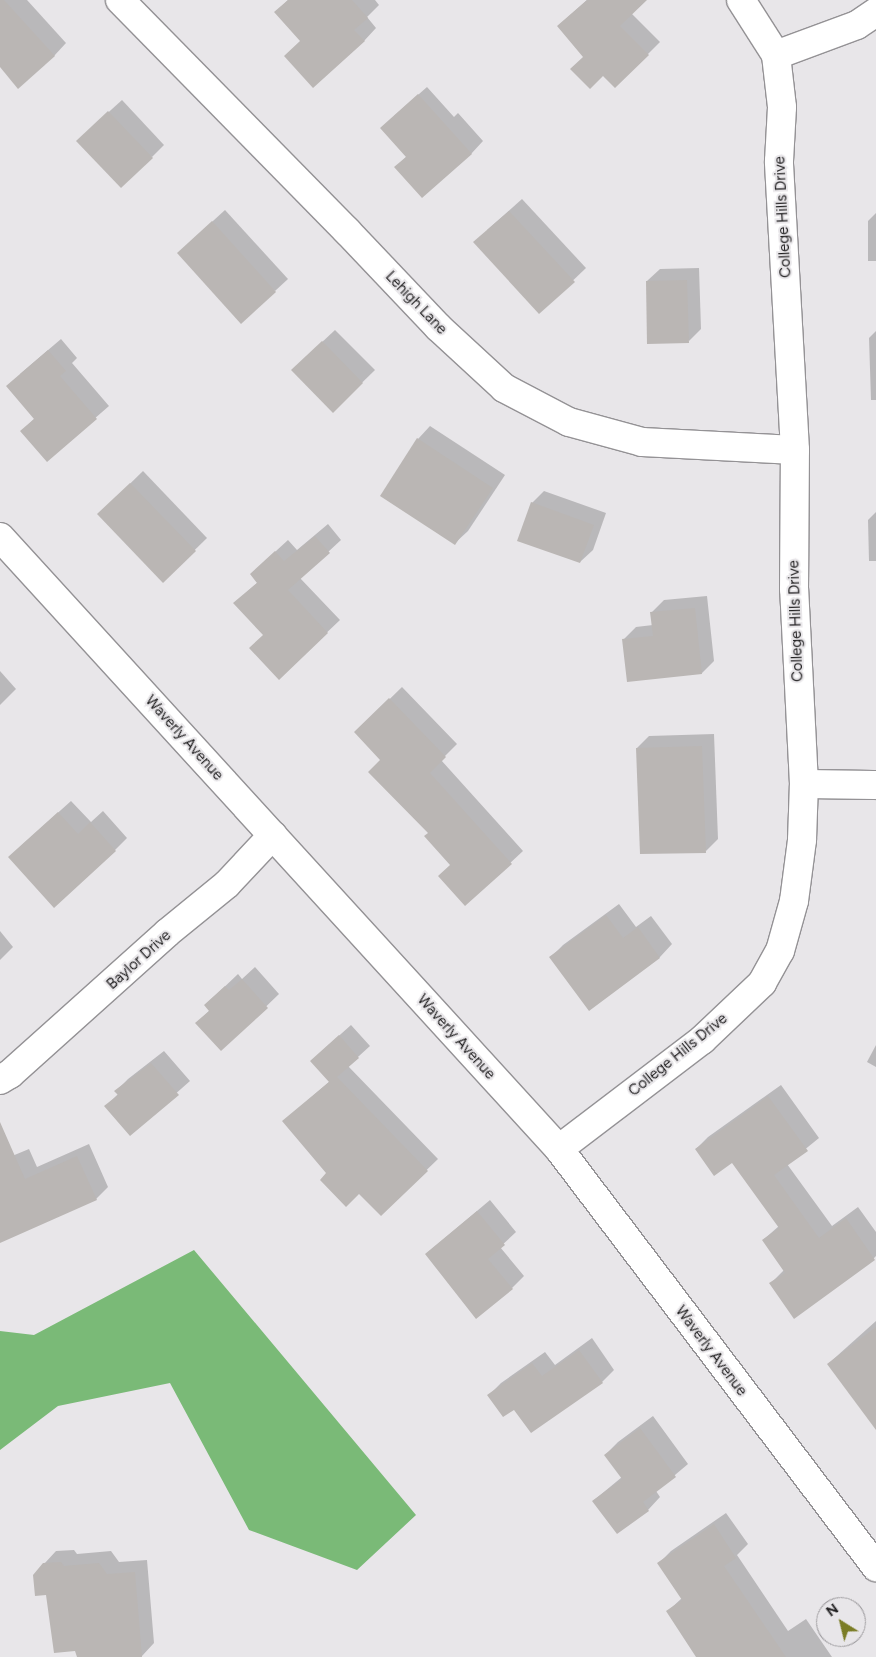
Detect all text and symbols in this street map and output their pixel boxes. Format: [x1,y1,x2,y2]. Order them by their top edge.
street label: College Hills Drive [771,156,795,278]
street label: Lehigh Lane [381,268,451,338]
street label: College Hills Drive [785,560,807,682]
street label: Waverly Avenue [141,692,227,784]
street label: Baylor Drive [103,927,175,993]
street label: Waverly Avenue [413,991,499,1083]
street label: College Hills Drive [625,1010,731,1100]
street label: Waverly Avenue [671,1303,751,1399]
north arrow [816,1597,866,1647]
text: N [823,1600,842,1620]

